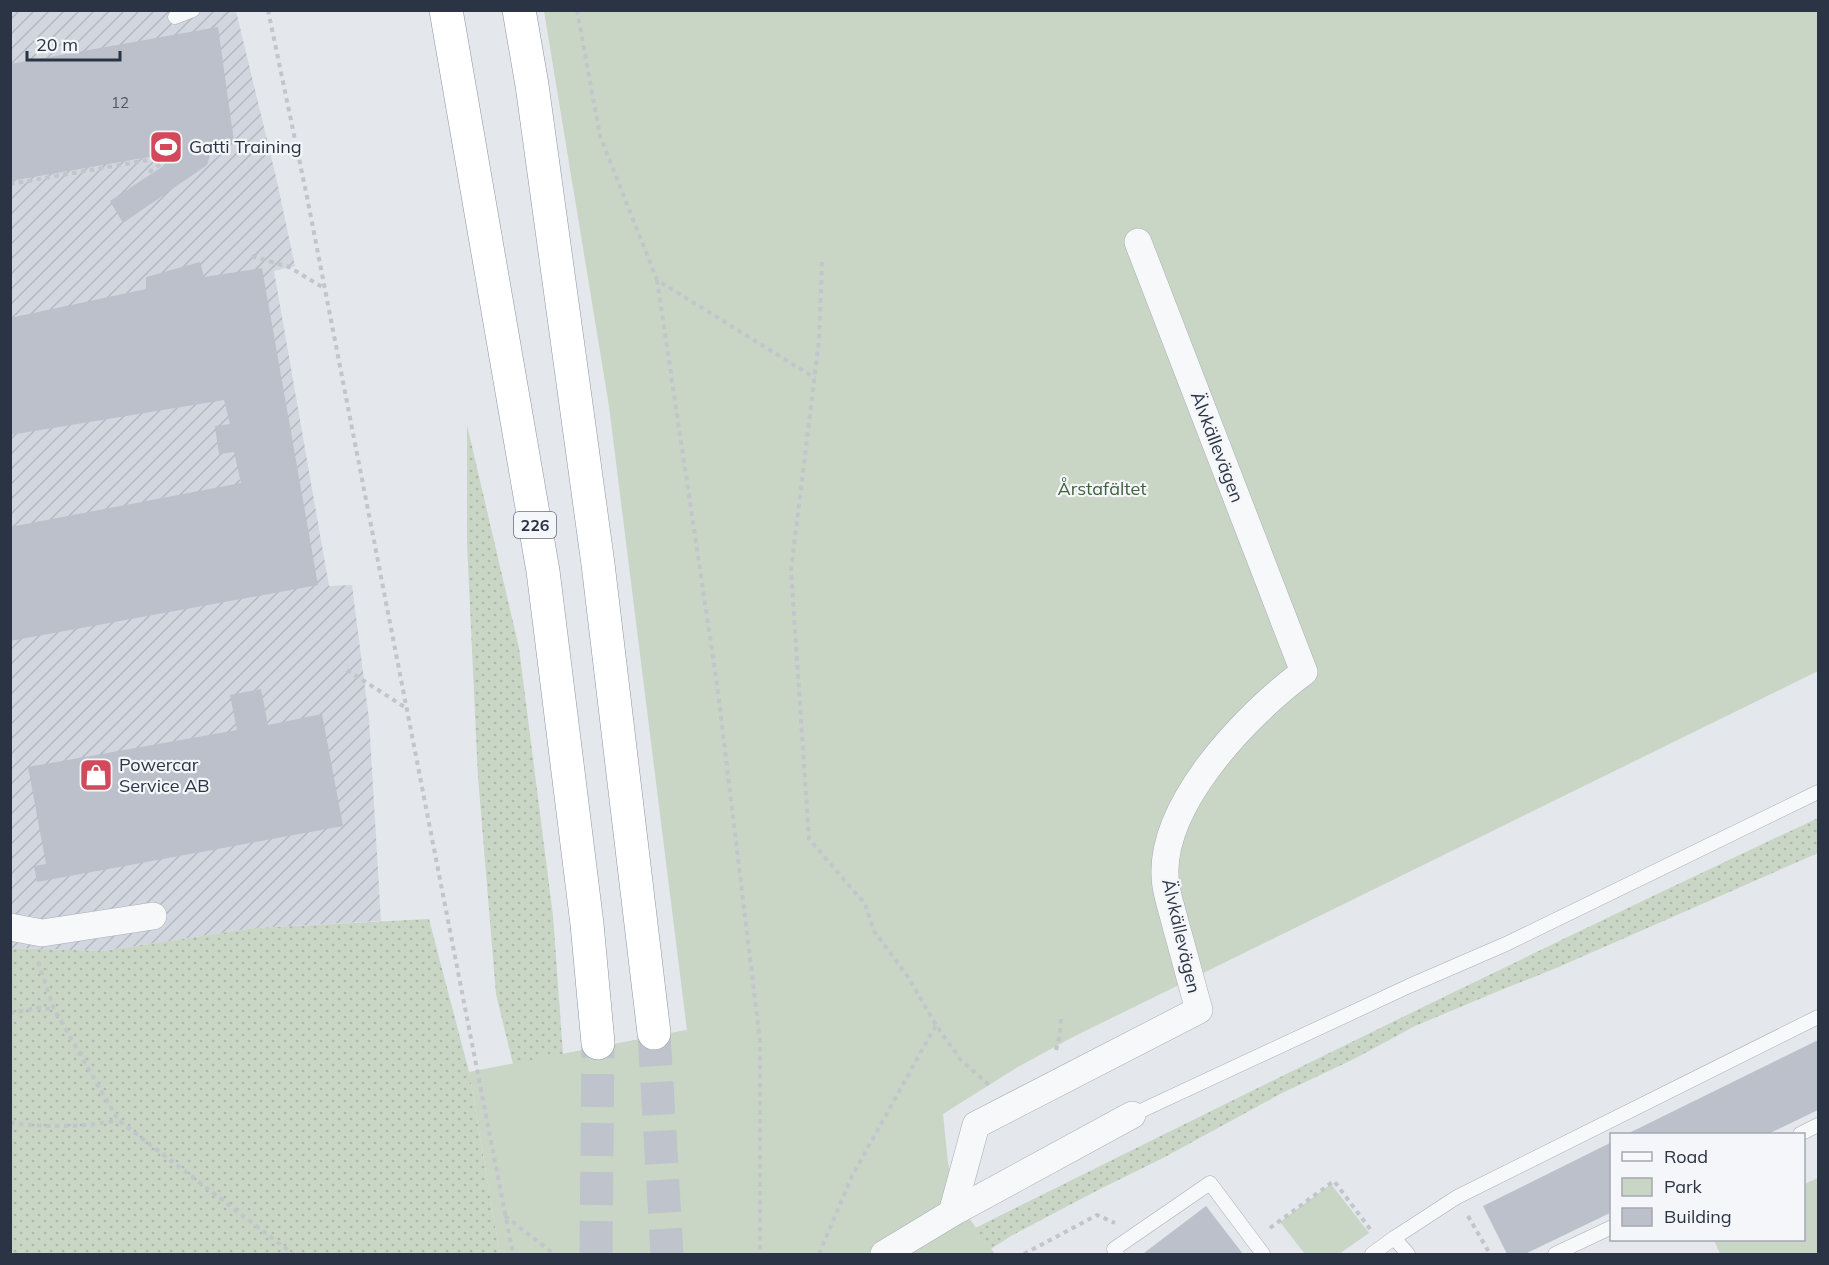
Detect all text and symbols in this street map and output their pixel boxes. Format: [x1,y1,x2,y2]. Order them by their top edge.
scale bar [27,24,120,62]
text: 20 m [36,33,78,56]
house number: 12 [111,93,129,112]
sports icon: Gatti Training [148,129,184,165]
place label: Gatti Training [189,135,302,158]
street label: Älvkällevägen [1186,388,1249,506]
park label: Årstafältet [1057,477,1147,500]
road number: 226 [514,512,556,538]
place label: Powercar Service AB [119,753,210,797]
shop icon: Powercar Service AB [78,757,114,793]
street label: Älvkällevägen [1157,876,1206,995]
legend [1610,1133,1805,1241]
text: Road [1664,1145,1708,1168]
text: Park [1664,1175,1703,1198]
text: Building [1664,1205,1732,1228]

